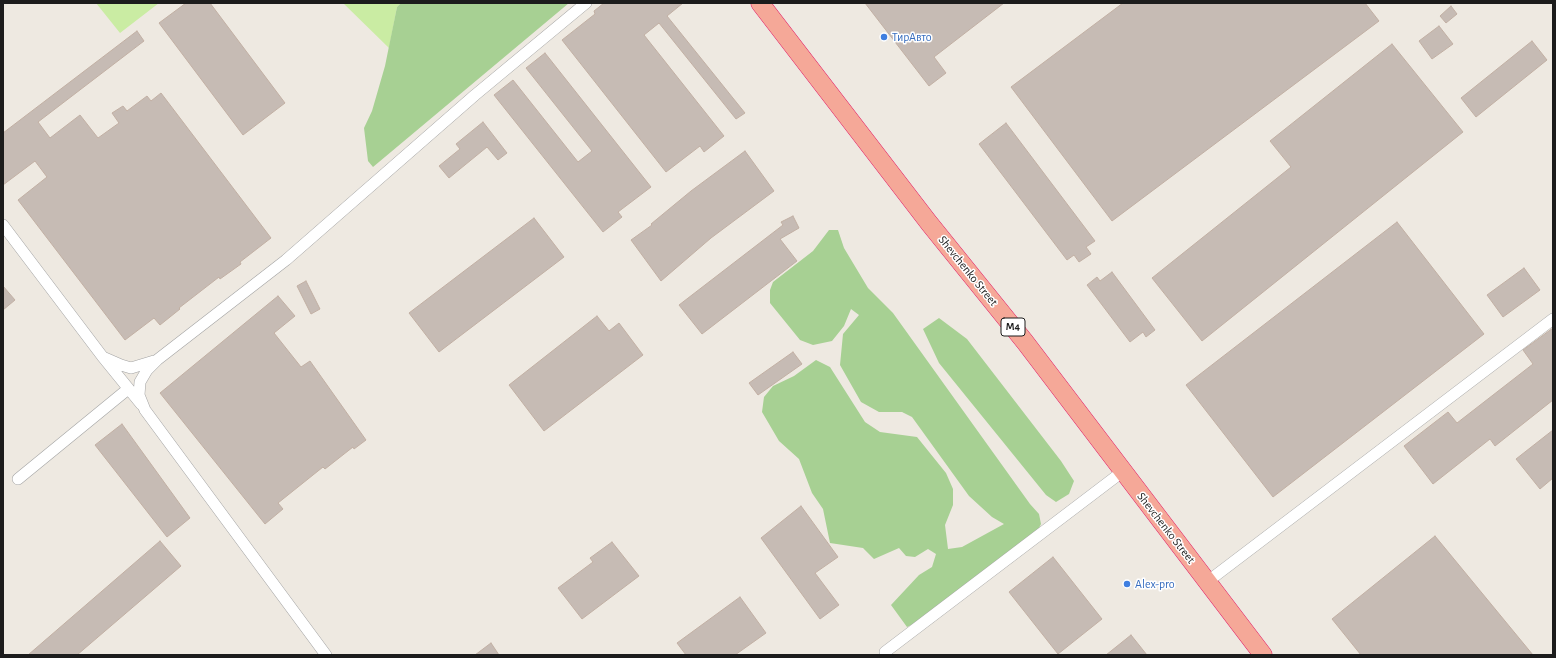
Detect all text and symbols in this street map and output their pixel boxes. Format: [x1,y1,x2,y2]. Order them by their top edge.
place label: ТирАвто [892,30,932,44]
marker: ТирАвто [879,32,889,42]
street label: Shevchenko Street [935,233,1001,309]
road number: M4 [1001,318,1025,336]
street label: Shevchenko Street [1134,490,1198,566]
place label: Alex-pro [1135,577,1175,591]
marker: Alex-pro [1122,579,1132,589]

